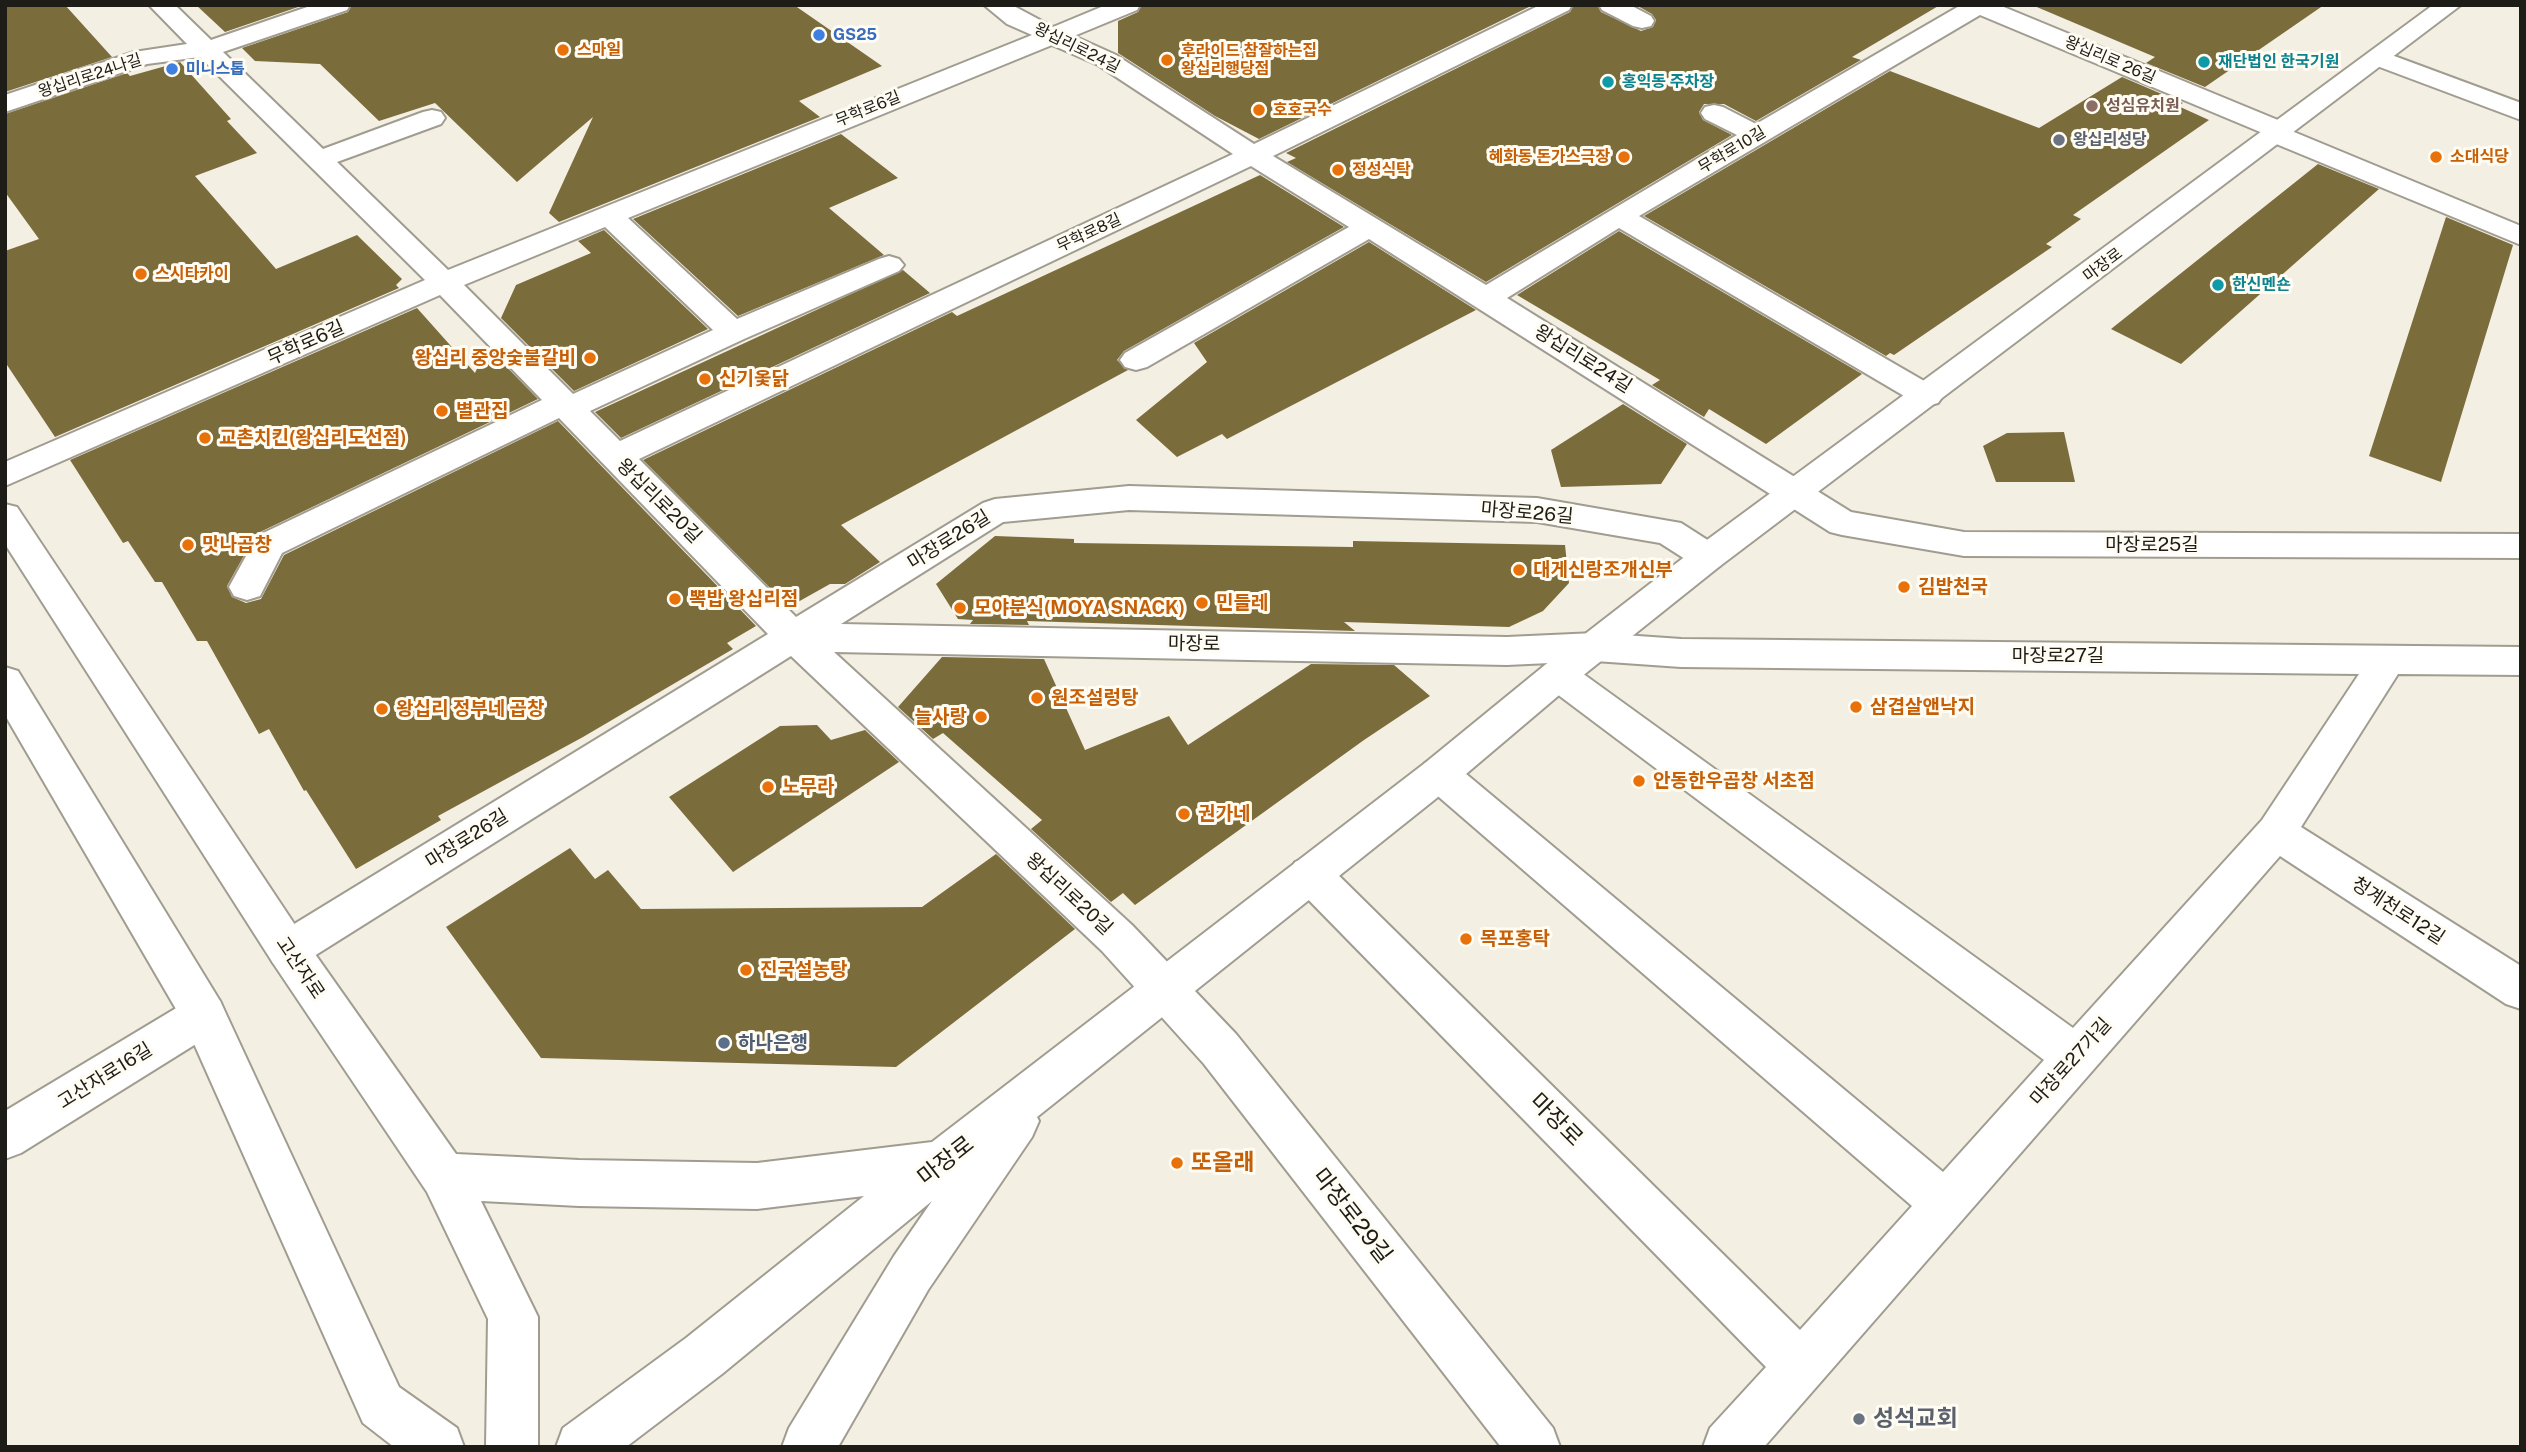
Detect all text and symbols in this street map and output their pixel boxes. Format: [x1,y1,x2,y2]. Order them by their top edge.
street label: 왕십리로24길 [1031,19,1123,77]
place label: GS25 [833,25,877,45]
marker: GS25 [811,27,827,43]
street label: 왕십리로 26길 [2062,32,2158,88]
place label: 스마일 [577,40,621,60]
place label: 후라이드 참잘하는집 왕십리행당점 [1181,41,1317,79]
marker: 스마일 [555,42,571,58]
street label: 왕십리로24나길 [36,50,144,102]
marker: 후라이드 참잘하는집 왕십리행당점 [1159,52,1175,68]
place label: 재단법인 한국기원 [2218,52,2339,72]
marker: 재단법인 한국기원 [2196,54,2212,70]
place label: 미니스톱 [186,59,245,79]
marker: 미니스톱 [164,61,180,77]
place label: 홍익동 주차장 [1622,72,1714,92]
marker: 홍익동 주차장 [1600,74,1616,90]
street label: 무학로6길 [832,87,904,131]
place label: 성심유치원 [2106,96,2180,116]
marker: 성심유치원 [2084,98,2100,114]
place label: 호호국수 [1273,100,1332,120]
marker: 호호국수 [1251,102,1267,118]
street label: 무학로10길 [1695,122,1769,178]
place label: 왕십리성당 [2073,130,2147,150]
marker: 왕십리성당 [2051,132,2067,148]
place label: 혜화동 돈가스극장 [1489,147,1610,167]
place label: 소대식당 [2450,147,2509,167]
marker: 혜화동 돈가스극장 [1616,149,1632,165]
marker: 소대식당 [2428,149,2444,165]
place label: 정성식탁 [1352,160,1411,180]
marker: 정성식탁 [1330,162,1346,178]
street label: 무학로8길 [1054,210,1124,256]
street label: 마장로 [2080,244,2126,286]
place label: 스시타카이 [155,264,229,284]
marker: 스시타카이 [133,266,149,282]
place label: 한신멘숀 [2232,275,2291,295]
marker: 한신멘숀 [2210,277,2226,293]
street label: 무학로6길 [264,316,348,370]
street label: 왕십리로24길 [1530,320,1636,398]
place label: 왕십리 중앙숯불갈비 [414,347,576,369]
marker: 왕십리 중앙숯불갈비 [582,350,598,366]
place label: 신기옻닭 [719,368,789,390]
marker: 신기옻닭 [697,371,713,387]
place label: 별관집 [456,400,508,422]
marker: 별관집 [434,403,450,419]
place label: 교촌치킨(왕십리도선점) [219,427,407,449]
marker: 교촌치킨(왕십리도선점) [197,430,213,446]
street label: 왕십리로20길 [612,454,706,548]
street label: 마장로26길 [1480,498,1574,528]
street label: 마장로26길 [903,506,995,574]
place label: 맛나곱창 [202,534,272,556]
street label: 마장로25길 [2105,534,2199,556]
marker: 맛나곱창 [180,537,196,553]
place label: 대게신랑조개신부 [1533,559,1673,581]
marker: 대게신랑조개신부 [1511,562,1527,578]
place label: 김밥천국 [1918,576,1988,598]
marker: 김밥천국 [1896,579,1912,595]
place label: 뽁밥 왕십리점 [689,588,798,610]
marker: 뽁밥 왕십리점 [667,591,683,607]
place label: 민들레 [1216,592,1268,614]
marker: 민들레 [1194,595,1210,611]
place label: 모야분식(MOYA SNACK) [974,597,1185,619]
marker: 모야분식(MOYA SNACK) [952,600,968,616]
street label: 마장로 [1168,632,1220,656]
street label: 마장로27길 [2012,645,2104,667]
place label: 원조설렁탕 [1051,687,1138,709]
marker: 원조설렁탕 [1029,690,1045,706]
place label: 삼겹살앤낙지 [1870,696,1975,718]
place label: 왕십리 정부네 곱창 [396,698,544,720]
marker: 삼겹살앤낙지 [1848,699,1864,715]
marker: 왕십리 정부네 곱창 [374,701,390,717]
place label: 늘사랑 [915,706,967,728]
marker: 늘사랑 [973,709,989,725]
place label: 안동한우곱창 서초점 [1653,770,1815,792]
marker: 안동한우곱창 서초점 [1631,773,1647,789]
place label: 노무라 [782,776,834,798]
marker: 노무라 [760,779,776,795]
place label: 권가네 [1198,803,1250,825]
street label: 마장로26길 [421,805,513,873]
marker: 권가네 [1176,806,1192,822]
street label: 왕십리로20길 [1021,848,1117,940]
street label: 청계천로12길 [2347,872,2449,950]
place label: 목포홍탁 [1480,928,1550,950]
marker: 목포홍탁 [1458,931,1474,947]
street label: 고산자로 [271,933,329,1003]
place label: 진국설농탕 [760,959,847,981]
marker: 진국설농탕 [738,962,754,978]
street label: 마장로27가길 [2026,1013,2116,1111]
place label: 하나은행 [738,1032,808,1054]
marker: 하나은행 [716,1035,732,1051]
street label: 고산자로16길 [54,1038,156,1114]
street label: 마장로 [1524,1088,1588,1152]
street label: 마장로 [912,1131,980,1191]
place label: 또올래 [1191,1149,1254,1177]
marker: 또올래 [1169,1155,1185,1171]
street label: 마장로29길 [1306,1163,1398,1269]
place label: 성석교회 [1873,1405,1958,1433]
marker: 성석교회 [1851,1411,1867,1427]

